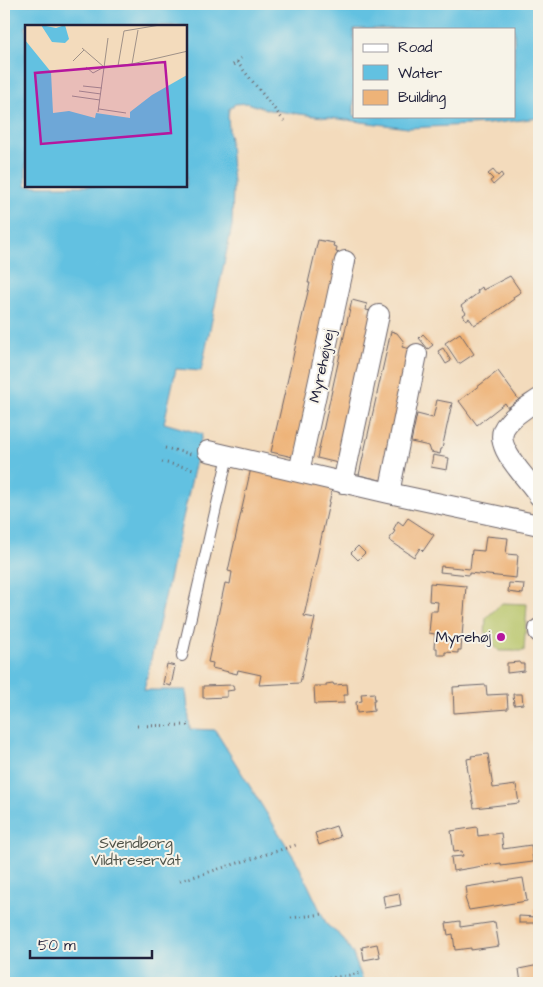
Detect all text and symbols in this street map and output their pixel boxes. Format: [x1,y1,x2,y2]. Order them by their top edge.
inset map [25,25,188,188]
legend [353,28,516,118]
text: Road [398,37,433,58]
text: Water [398,63,442,84]
text: Building [398,87,446,109]
street label: Myrehøjvej [304,327,341,405]
place label: Myrehøj [435,627,491,649]
marker: Myrehøj [495,631,507,643]
park label: Svendborg Vildtreservat [91,833,181,871]
scale bar [30,927,152,959]
text: 50 m [38,935,76,956]

